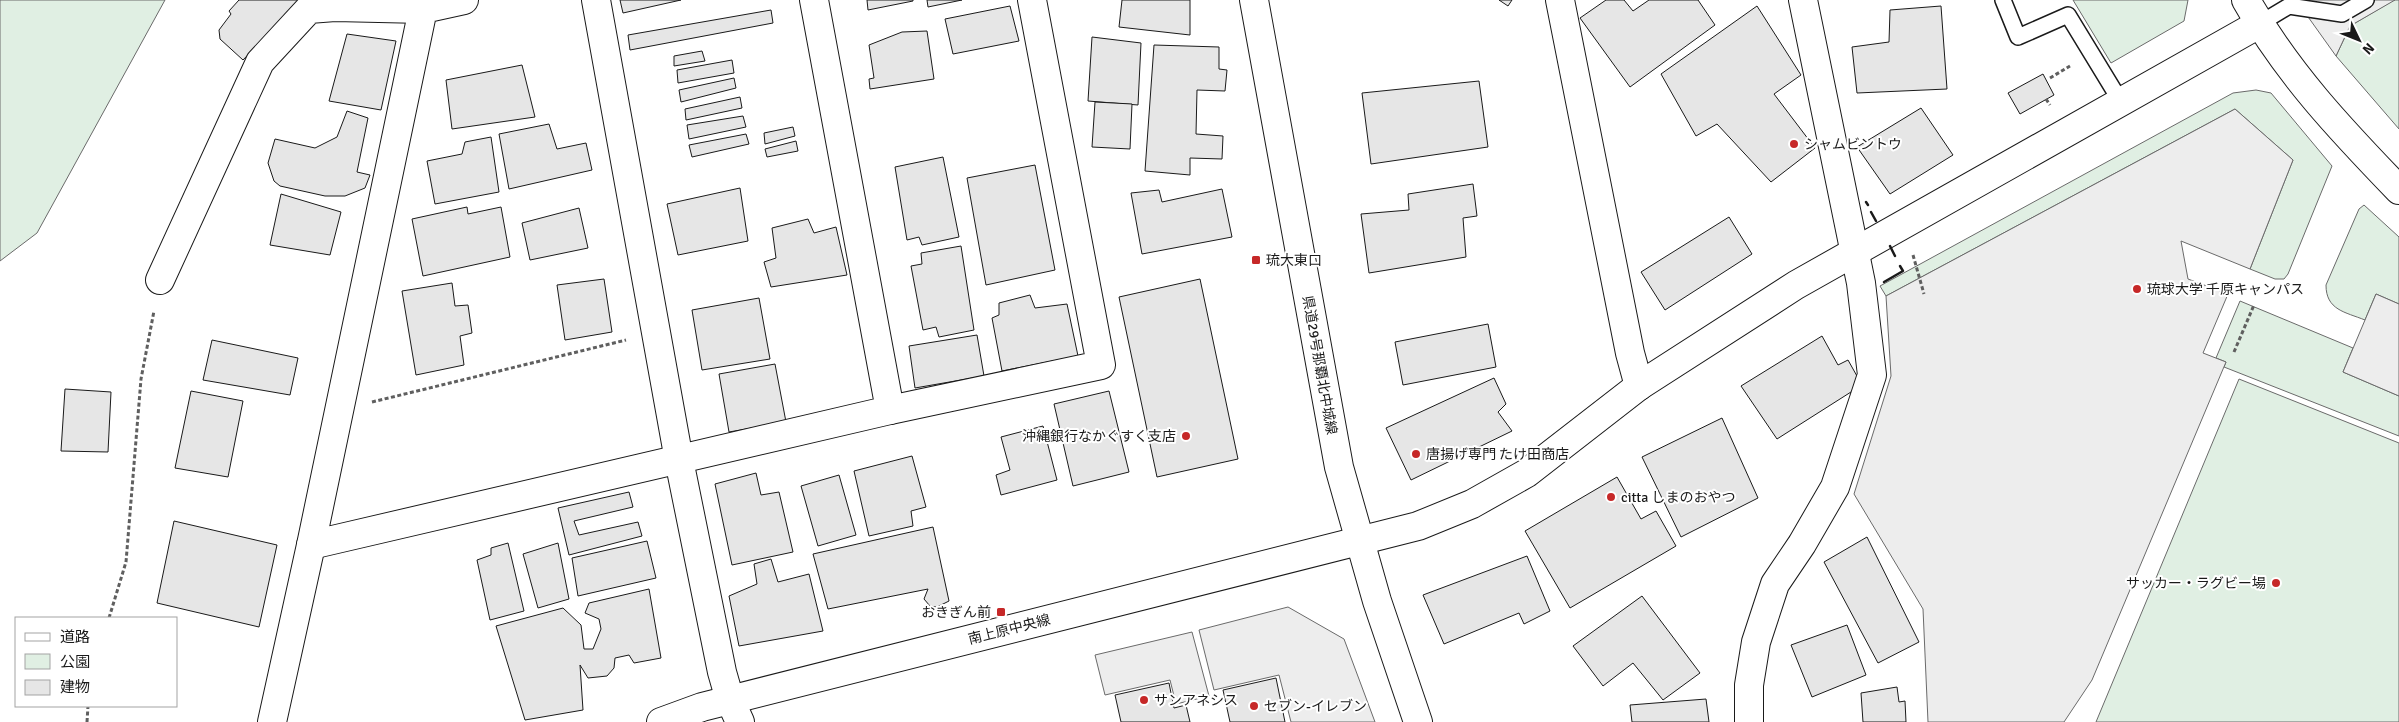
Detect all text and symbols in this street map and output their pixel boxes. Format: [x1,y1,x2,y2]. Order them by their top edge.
north arrow [2334,15,2384,65]
text: N [2359,39,2378,58]
place label: シャムビントウ [1804,136,1902,153]
marker: シャムビントウ [1788,138,1800,150]
place label: 琉大東口 [1266,252,1322,269]
marker: 琉大東口 [1250,254,1262,266]
place label: 琉球大学 千原キャンパス [2147,281,2304,298]
marker: 琉球大学 千原キャンパス [2131,283,2143,295]
street label: 県道29号那覇北中城線 [1299,294,1340,436]
place label: 沖縄銀行なかぐすく支店 [1022,428,1176,445]
marker: 沖縄銀行なかぐすく支店 [1180,430,1192,442]
place label: 唐揚げ専門 たけ田商店 [1426,446,1569,463]
marker: 唐揚げ専門 たけ田商店 [1410,448,1422,460]
place label: citta しまのおやつ [1621,489,1735,506]
marker: citta しまのおやつ [1605,491,1617,503]
place label: サッカー・ラグビー場 [2126,575,2266,592]
marker: サッカー・ラグビー場 [2270,577,2282,589]
place label: おきぎん前 [921,604,991,621]
marker: おきぎん前 [995,606,1007,618]
street label: 南上原中央線 [966,611,1052,648]
legend [15,617,178,707]
text: 道路 [60,628,90,646]
text: 公園 [60,653,90,671]
text: 建物 [60,678,90,696]
place label: サンアネシス [1154,692,1238,709]
marker: サンアネシス [1138,694,1150,706]
place label: セブン-イレブン [1264,698,1367,715]
marker: セブン-イレブン [1248,700,1260,712]

